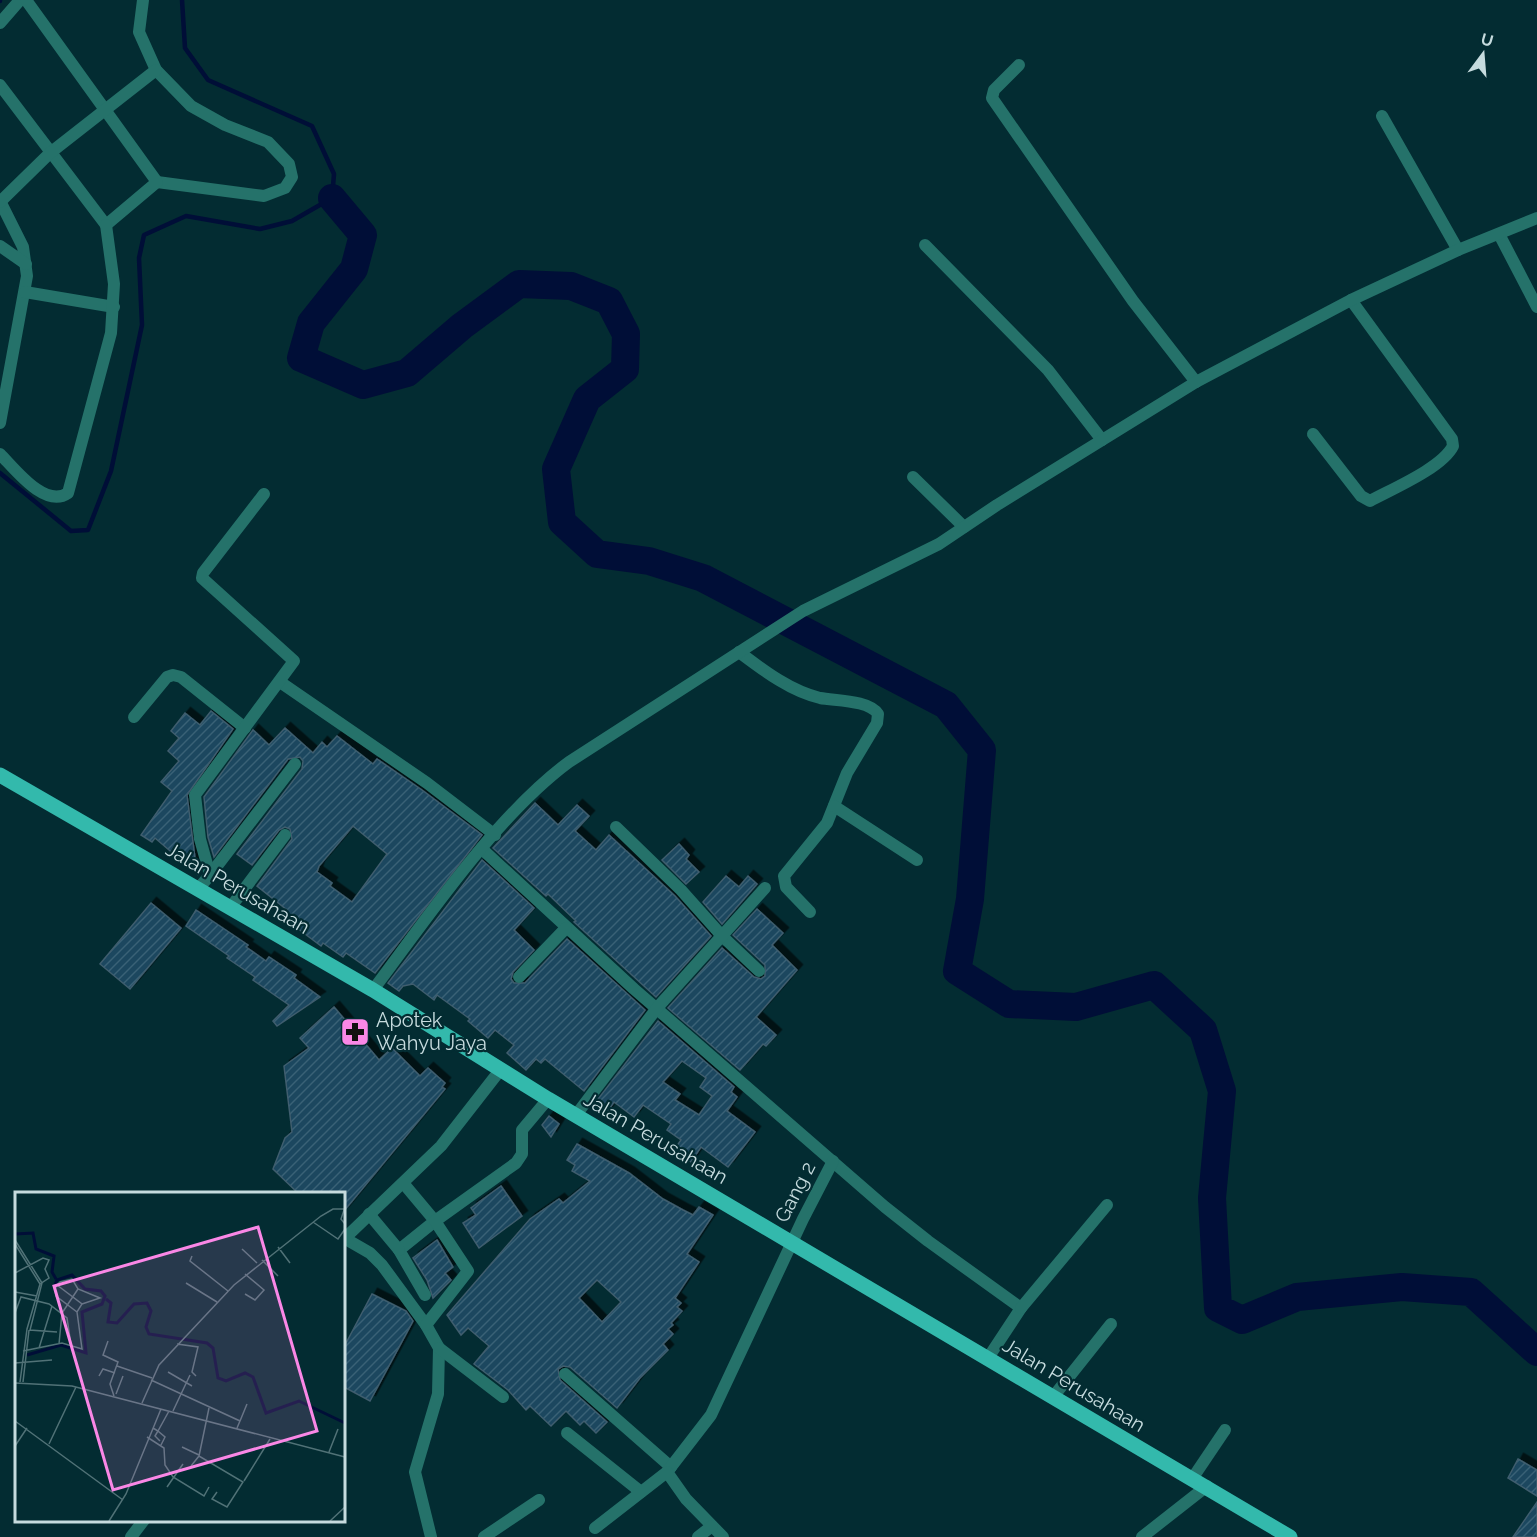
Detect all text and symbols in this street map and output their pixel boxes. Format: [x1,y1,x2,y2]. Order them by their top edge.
north arrow [1453,24,1513,84]
text: U [1479,29,1495,51]
street label: Jalan Perusahaan [162,837,314,939]
place label: Apotek Wahyu Jaya [376,1008,487,1055]
pharmacy icon: Apotek Wahyu Jaya [339,1016,371,1048]
street label: Jalan Perusahaan [580,1087,732,1189]
street label: Gang 2 [770,1158,820,1226]
inset map [15,1192,345,1522]
street label: Jalan Perusahaan [998,1333,1150,1437]

